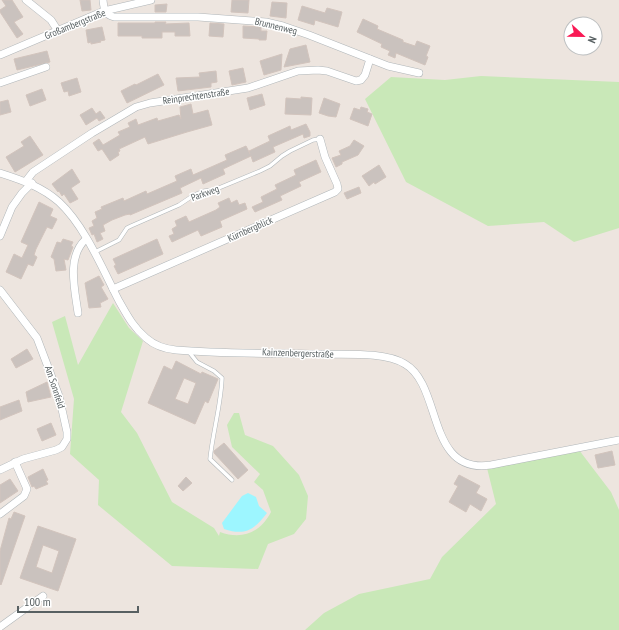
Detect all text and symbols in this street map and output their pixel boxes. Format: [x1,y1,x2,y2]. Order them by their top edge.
street label: Großambergstraße [43,6,107,42]
street label: Brunnenweg [253,14,299,38]
north arrow [563,16,603,56]
text: N [585,34,600,45]
street label: Reinprechtenstraße [162,85,230,107]
street label: Parkweg [189,182,221,204]
street label: Kürnbergblick [225,213,275,245]
street label: Kainzenbergerstraße [262,345,334,361]
street label: Am Sonnfeld [42,364,68,410]
scale bar [18,588,138,614]
text: 100 m [24,594,51,609]

